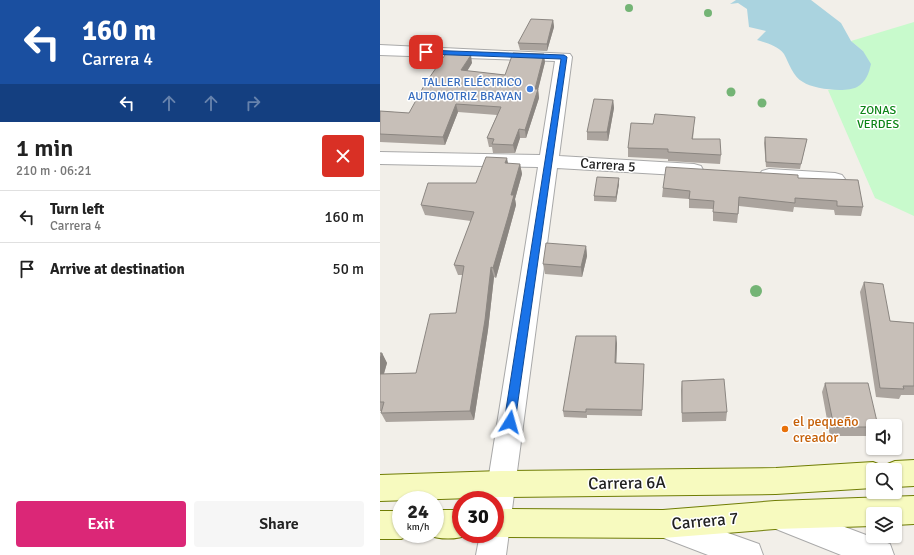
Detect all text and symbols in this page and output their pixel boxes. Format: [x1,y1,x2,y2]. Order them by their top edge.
text: 160 m [82,14,156,48]
icon: left [16,16,68,68]
pin [409,35,443,69]
icon: arrive [415,41,437,63]
text: Carrera 4 [82,48,153,70]
place label: TALLER ELÉCTRICO AUTOMOTRIZ BRAYAN [408,75,522,104]
marker: TALLER ELÉCTRICO AUTOMOTRIZ BRAYAN [525,84,535,94]
icon: left [116,92,138,114]
icon: ahead [158,92,180,114]
icon: ahead [200,92,222,114]
icon: right [242,92,264,114]
park label: ZONAS VERDES [857,103,899,132]
text: 1 min [16,133,73,163]
button: close [322,135,364,177]
street label: Carrera 5 [580,155,636,175]
text: 210 m · 06:21 [16,163,92,179]
text: Turn left [50,200,104,218]
icon: left [16,206,38,228]
text: 160 m [324,208,364,226]
text: Carrera 4 [50,218,101,234]
icon: arrive [16,258,38,280]
text: Arrive at destination [50,260,185,278]
text: 50 m [333,260,364,278]
position arrow [489,401,531,443]
place label: el pequeño creador [793,413,859,446]
map controls [866,419,902,543]
button: sound [866,419,902,455]
marker: el pequeño creador [780,424,790,434]
button: search [866,463,902,499]
street label: Carrera 6A [588,472,667,494]
speed limit sign: 30 [452,491,504,543]
text: 24 [407,499,429,524]
button: Exit [16,501,186,547]
button: Share [194,501,364,547]
button: layers [866,507,902,543]
street label: Carrera 7 [671,508,739,534]
text: km/h [407,521,429,533]

